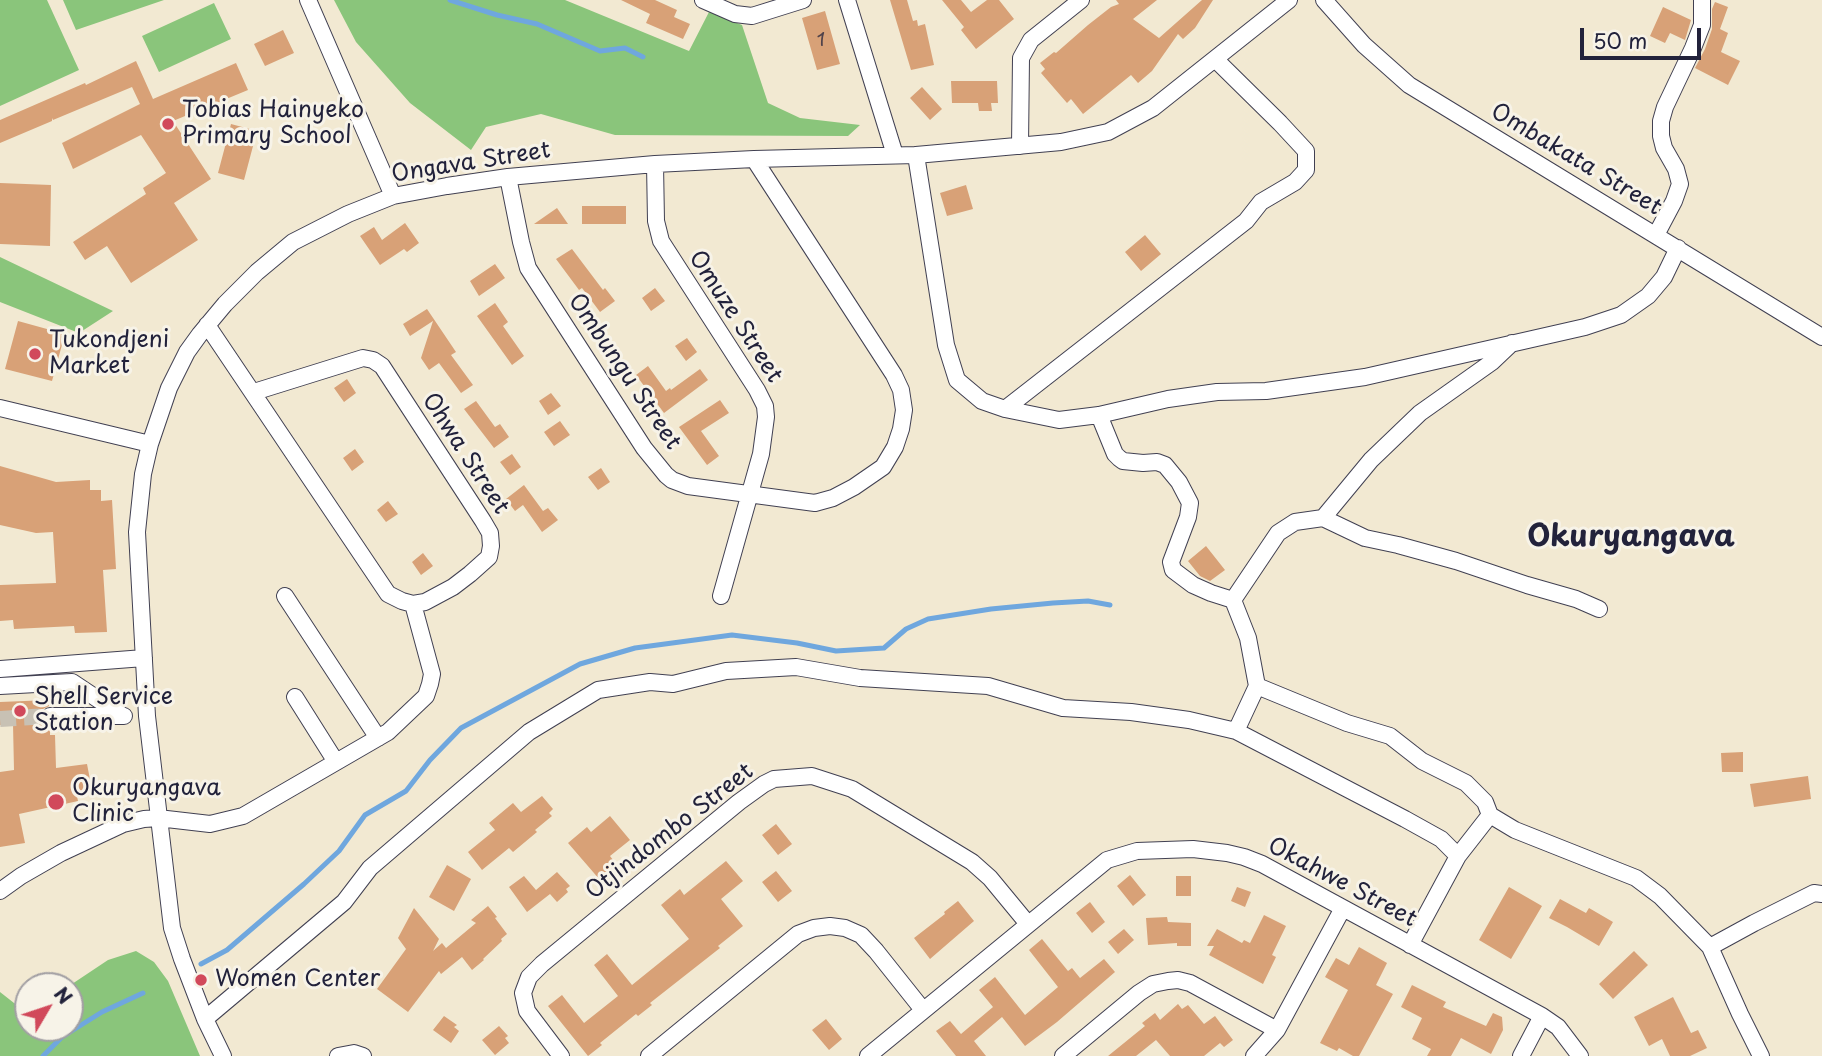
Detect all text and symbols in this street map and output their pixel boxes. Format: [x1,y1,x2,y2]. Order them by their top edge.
scale bar [1584,14,1705,58]
text: 50 m [1593,24,1647,56]
house number: 1 [817,30,825,52]
place label: Tobias Hainyeko Primary School [182,97,364,151]
street label: Ombakata Street [1486,98,1666,222]
marker: Tobias Hainyeko Primary School [160,116,176,132]
street label: Ongava Street [390,137,552,189]
street label: Omuze Street [682,246,788,388]
street label: Ombungu Street [562,289,686,455]
place label: Tukondjeni Market [49,327,169,381]
marker: Tukondjeni Market [27,346,43,362]
street label: Ohwa Street [416,388,514,520]
district label: Okuryangava [1527,520,1735,556]
place label: Shell Service Station [34,684,173,738]
marker: Shell Service Station [12,703,28,719]
street label: Otjindombo Street [581,758,759,906]
place label: Okuryangava Clinic [72,775,221,829]
marker: Okuryangava Clinic [46,792,66,812]
street label: Okahwe Street [1263,832,1421,934]
place label: Women Center [215,966,380,994]
north arrow [14,972,84,1042]
marker: Women Center [193,972,209,988]
text: N [48,980,79,1010]

